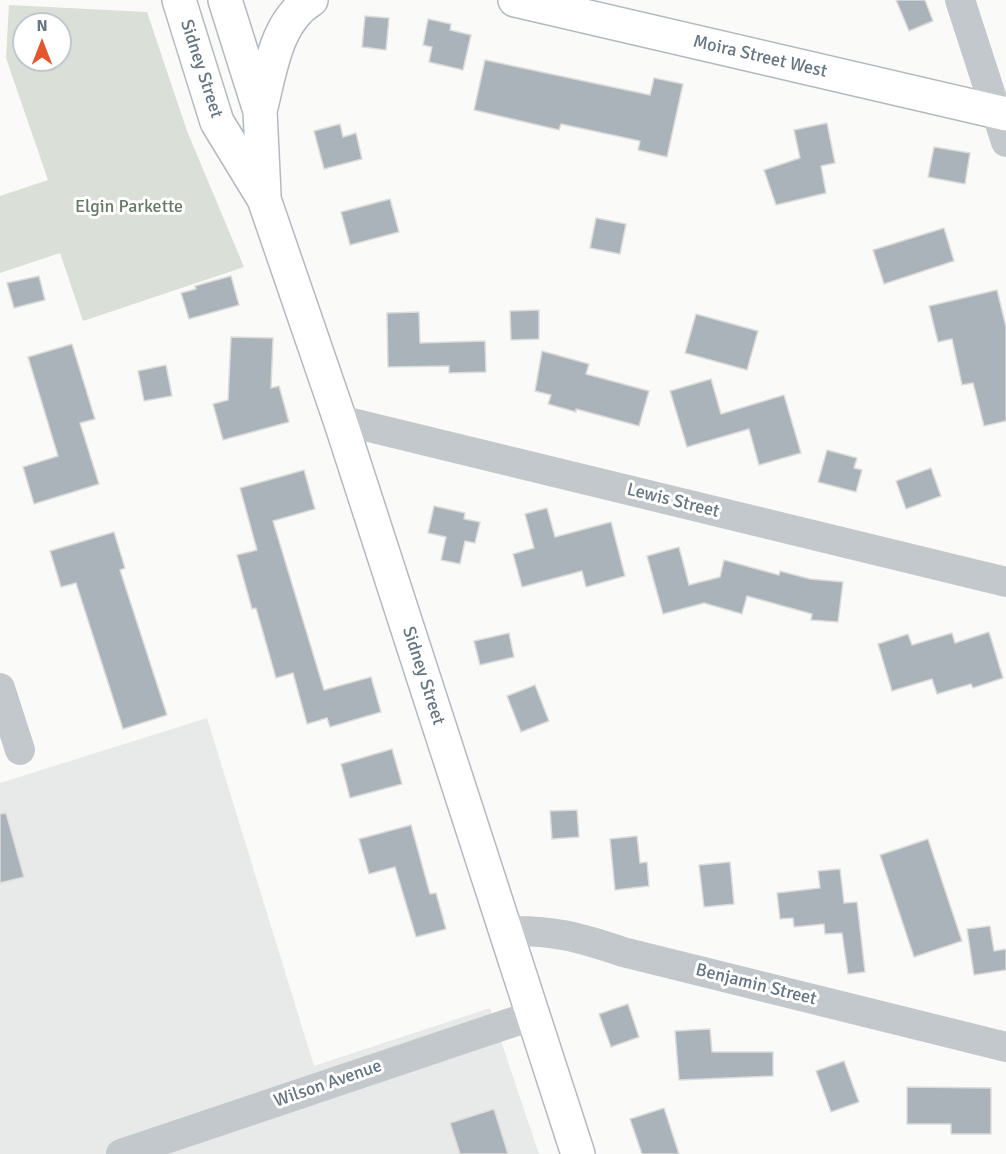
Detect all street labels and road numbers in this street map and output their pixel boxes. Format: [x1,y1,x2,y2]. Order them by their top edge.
street label: Sidney Street [175,17,227,121]
street label: Moira Street West [691,31,829,83]
street label: Lewis Street [625,479,721,523]
street label: Sidney Street [397,624,449,728]
street label: Benjamin Street [693,960,819,1010]
street label: Wilson Avenue [271,1055,385,1113]

